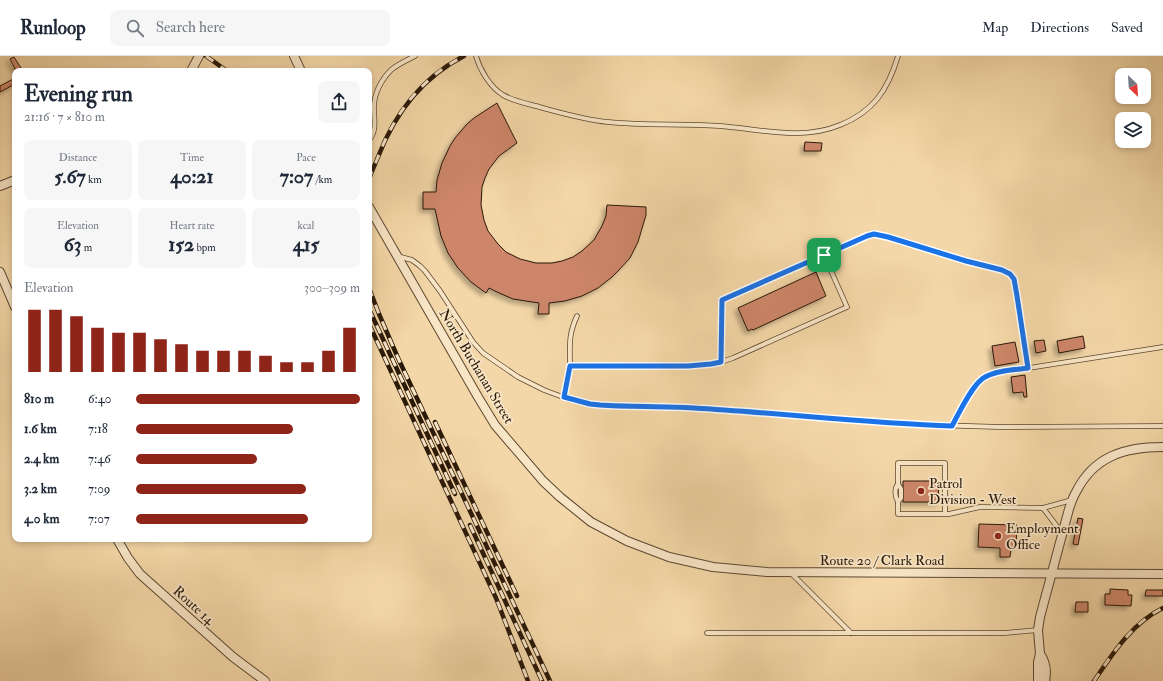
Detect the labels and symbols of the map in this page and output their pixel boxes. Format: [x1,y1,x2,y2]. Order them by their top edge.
north arrow [1115,68,1151,104]
pin [807,238,841,272]
street label: North Buchanan Street [436,306,518,427]
place label: Patrol Division - West [929,475,1017,508]
marker: Patrol Division - West [916,486,926,496]
place label: Employment Office [1006,520,1079,553]
marker: Employment Office [993,531,1003,541]
street label: Route 20 / Clark Road [820,552,944,569]
street label: Route 14 [170,582,219,629]

